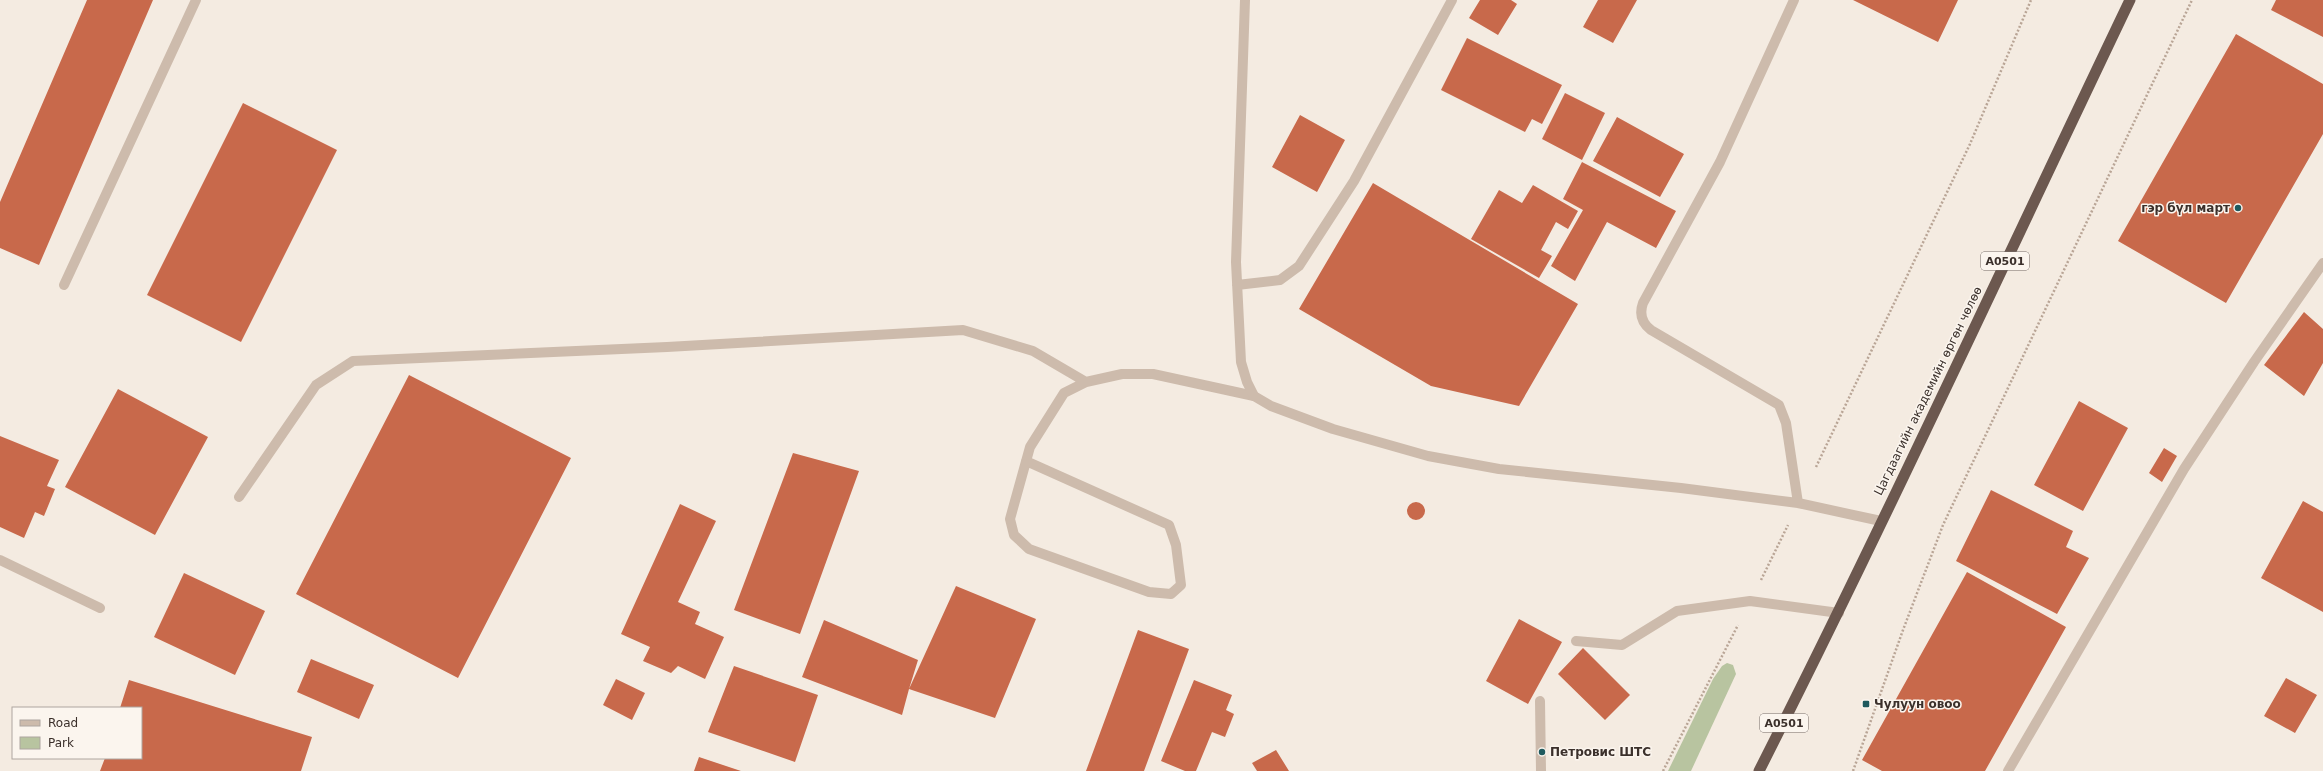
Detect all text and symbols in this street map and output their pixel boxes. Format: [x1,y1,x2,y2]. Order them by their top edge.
place label: гэр бүл март [2141,201,2230,215]
marker: гэр бүл март [2233,203,2243,213]
road number: A0501 [1981,252,2029,270]
street label: Цагдаагийн академийн өргөн чөлөө [1871,284,1985,498]
place label: Чулуун овоо [1874,697,1961,711]
marker: Чулуун овоо [1861,699,1871,709]
legend [12,707,142,759]
road number: A0501 [1760,714,1808,732]
text: Road [48,716,78,730]
text: Park [48,736,74,750]
place label: Петровис ШТС [1550,745,1651,759]
marker: Петровис ШТС [1537,747,1547,757]

